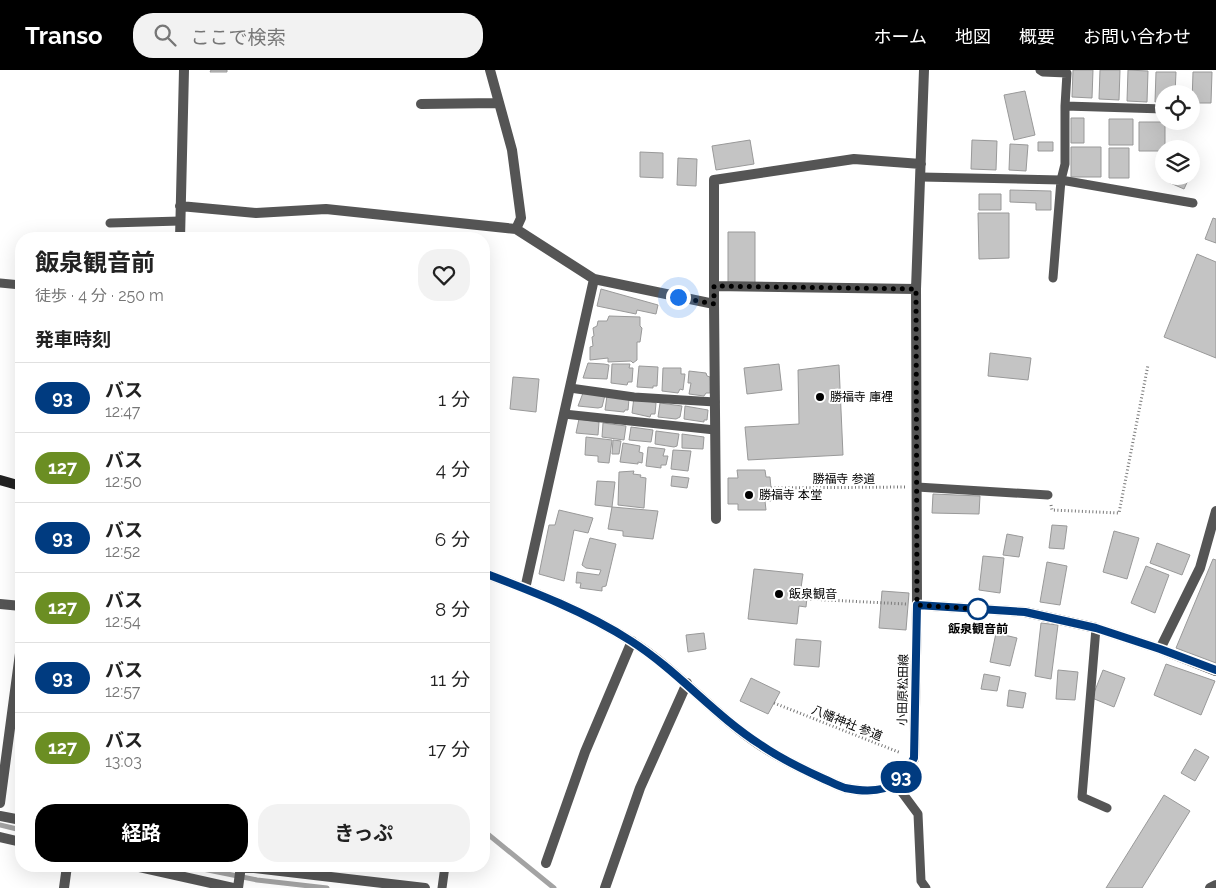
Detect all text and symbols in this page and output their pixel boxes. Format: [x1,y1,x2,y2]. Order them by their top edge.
search box [133,13,483,58]
text: Transo [25,21,103,50]
icon: search [151,21,179,49]
text: ここで検索 [191,26,286,48]
text: ホーム [874,26,927,47]
text: 地図 [955,26,991,47]
text: 概要 [1019,26,1055,47]
text: お問い合わせ [1083,26,1191,47]
map controls [1155,85,1200,185]
button: locate [1155,85,1200,130]
button: layers [1155,140,1200,185]
text: 飯泉観音前 [35,248,155,277]
button: heart [418,249,470,301]
your location [666,285,691,310]
text: 徒歩 · 4 分 · 250 m [35,286,164,305]
text: 発車時刻 [35,328,111,350]
text: バス [105,379,143,401]
text: 93 [52,387,73,408]
text: 1 分 [438,388,470,410]
place label: 勝福寺 庫裡 [830,390,893,404]
marker: 勝福寺 庫裡 [814,391,826,403]
text: 12:47 [105,402,140,421]
text: バス [105,449,143,471]
text: 127 [48,457,77,478]
text: 4 分 [436,458,470,480]
text: 12:50 [105,472,142,491]
street label: 勝福寺 参道 [812,472,876,486]
place label: 勝福寺 本堂 [759,488,822,502]
marker: 勝福寺 本堂 [743,489,755,501]
text: バス [105,519,143,541]
text: 93 [52,527,73,548]
text: 6 分 [435,528,470,550]
text: 12:52 [105,542,140,561]
place label: 飯泉観音 [789,587,837,601]
marker: 飯泉観音 [773,588,785,600]
text: バス [105,589,143,611]
text: 127 [48,597,77,618]
text: 8 分 [435,598,470,620]
marker: 飯泉観音前 [967,598,989,620]
text: 12:54 [105,612,141,631]
place label: 飯泉観音前 [948,622,1008,636]
street label: 小田原松田線 [895,654,911,726]
text: バス [105,659,143,681]
text: 93 [52,667,73,688]
text: 11 分 [430,668,470,690]
text: 12:57 [105,682,140,701]
street label: 八幡神社 参道 [810,702,884,744]
text: バス [105,729,143,751]
text: 127 [48,737,77,758]
text: 17 分 [428,738,470,760]
text: 13:03 [105,752,142,771]
line badge: 93 [878,761,924,793]
text: 93 [891,766,911,787]
button: 経路 [35,804,248,862]
button: きっぷ [258,804,470,862]

